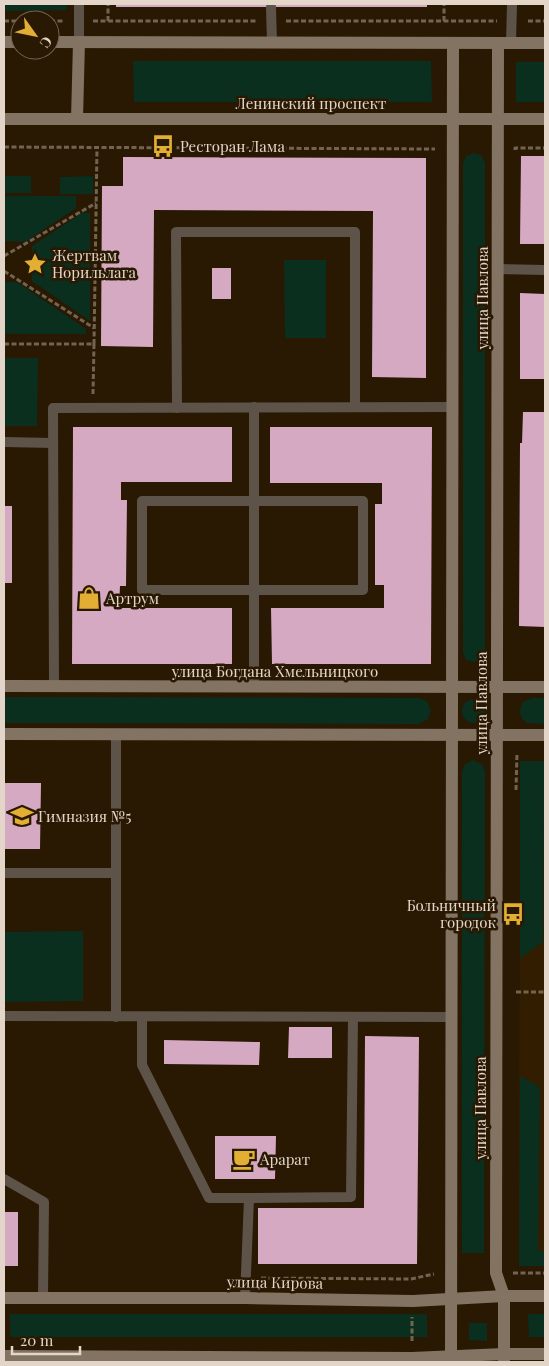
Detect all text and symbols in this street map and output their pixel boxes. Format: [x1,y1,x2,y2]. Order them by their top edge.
north arrow [10,10,60,60]
text: С [36,33,57,52]
street label: Ленинский проспект [235,93,386,113]
bus stop icon: Ресторан Лама [150,133,176,159]
place label: Ресторан Лама [180,136,285,156]
place label: Жертвам Норильлага [52,245,137,282]
street label: улица Павлова [472,246,492,351]
place icon: Жертвам Норильлага [22,251,48,277]
shop icon: Артрум [76,585,102,611]
place label: Артрум [105,588,160,608]
street label: улица Павлова [471,651,491,756]
street label: улица Богдана Хмельницкого [171,661,378,681]
school or university icon: Гимназия №5 [9,803,35,829]
place label: Гимназия №5 [38,806,131,826]
place label: Больничный городок [407,895,496,932]
bus stop icon: Больничный городок [500,901,526,927]
street label: улица Павлова [470,1056,490,1161]
cafe icon: Арарат [231,1146,257,1172]
place label: Арарат [259,1149,310,1169]
street label: улица Кирова [226,1271,324,1293]
scale bar [12,1324,80,1356]
text: 20 m [20,1330,54,1350]

